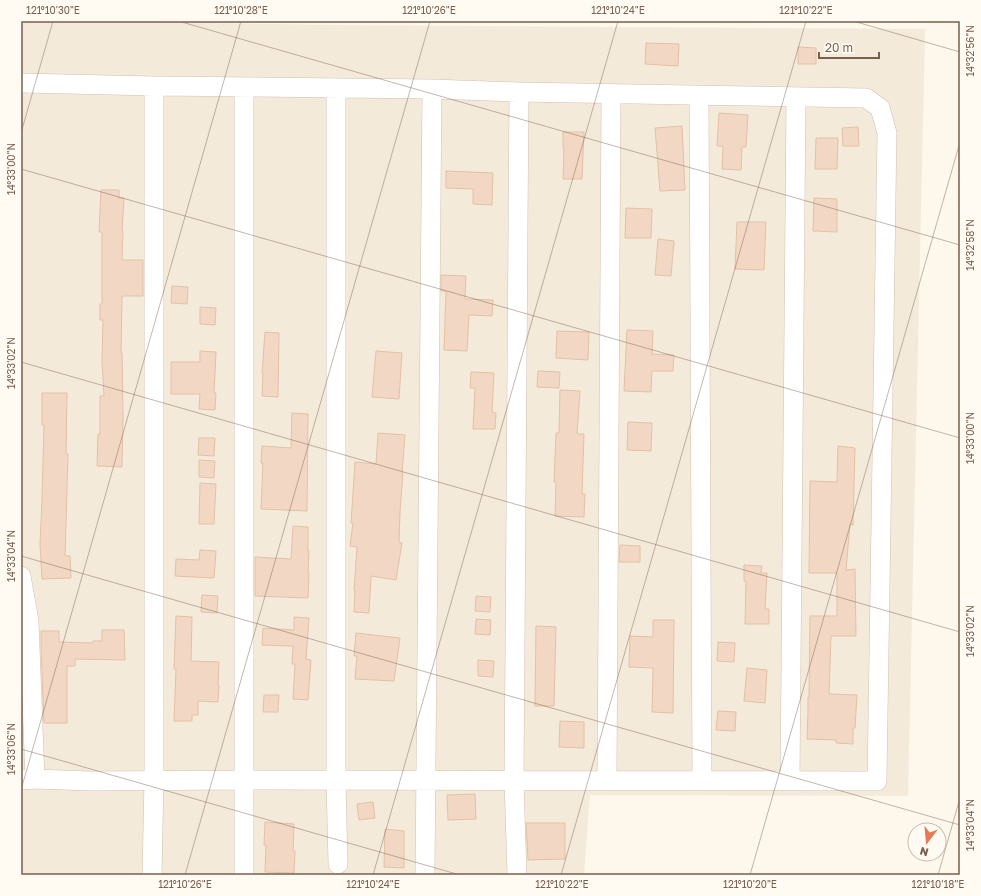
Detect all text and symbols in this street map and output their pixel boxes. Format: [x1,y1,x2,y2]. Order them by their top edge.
text: 121°10'30"E [26,4,80,16]
text: 121°10'28"E [214,4,268,16]
text: 121°10'26"E [402,4,456,16]
text: 121°10'24"E [591,4,645,16]
text: 121°10'22"E [779,4,833,16]
text: 14°32'56"N [964,25,976,77]
scale bar [819,34,879,60]
text: 20 m [825,40,853,55]
text: 14°33'00"N [5,143,17,195]
text: 14°32'58"N [964,219,976,271]
text: 14°33'02"N [5,337,17,389]
text: 14°33'00"N [964,412,976,464]
text: 14°33'04"N [5,530,17,582]
text: 14°33'02"N [964,605,976,657]
text: 14°33'06"N [5,723,17,775]
text: 14°33'04"N [964,799,976,851]
north arrow [907,822,947,862]
text: N [918,845,930,859]
text: 121°10'26"E [158,878,212,890]
text: 121°10'24"E [346,878,400,890]
text: 121°10'22"E [535,878,589,890]
text: 121°10'20"E [723,878,777,890]
text: 121°10'18"E [912,878,964,890]

